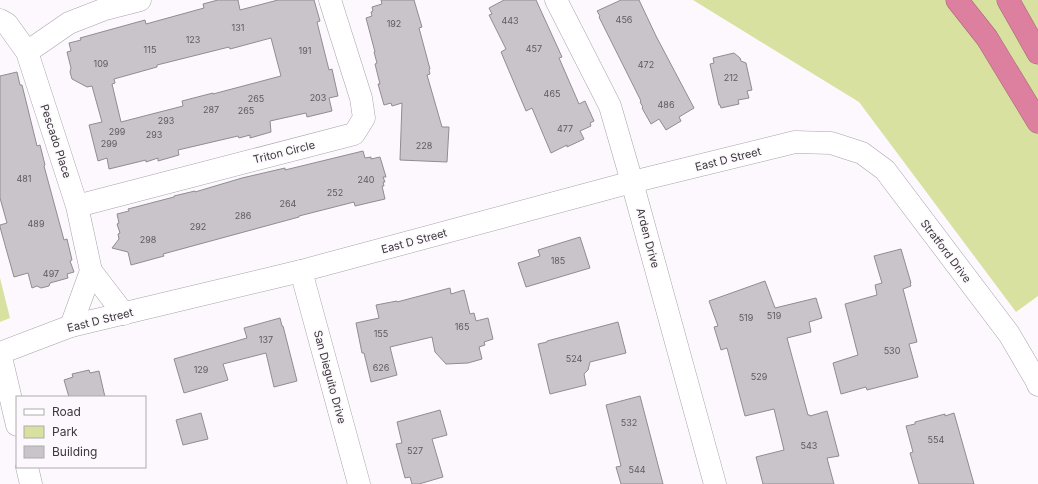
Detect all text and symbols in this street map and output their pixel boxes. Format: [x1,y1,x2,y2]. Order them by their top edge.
house number: 456 [616,14,633,25]
house number: 443 [501,15,519,26]
house number: 192 [387,18,401,29]
house number: 131 [232,22,244,33]
house number: 123 [186,34,201,45]
house number: 457 [526,43,542,54]
house number: 115 [144,44,156,55]
house number: 191 [299,45,311,56]
house number: 109 [94,58,109,69]
house number: 472 [638,59,654,70]
house number: 212 [724,72,738,83]
house number: 465 [544,88,560,99]
house number: 203 [310,92,327,103]
house number: 265 [248,93,264,104]
house number: 486 [658,99,675,110]
street label: Pescado Place [37,102,75,180]
house number: 287 [203,104,219,115]
house number: 265 [238,105,254,116]
house number: 293 [158,115,175,126]
house number: 477 [557,123,573,134]
house number: 299 [109,126,126,137]
house number: 293 [146,129,163,140]
house number: 299 [101,138,118,149]
street label: Triton Circle [252,138,316,166]
house number: 228 [416,140,433,151]
street label: East D Street [694,144,763,174]
house number: 481 [16,173,32,184]
house number: 240 [358,174,375,185]
house number: 252 [327,187,343,198]
house number: 264 [280,198,297,209]
street label: Arden Drive [633,206,663,270]
house number: 286 [235,210,252,221]
street label: Stratford Drive [918,217,974,285]
house number: 489 [28,218,45,229]
house number: 292 [190,221,206,232]
street label: East D Street [380,225,449,256]
house number: 298 [140,234,157,245]
house number: 185 [551,255,565,266]
house number: 497 [43,268,59,279]
street label: East D Street [66,305,135,335]
house number: 519 [767,310,782,321]
house number: 519 [739,312,754,323]
house number: 165 [455,321,469,332]
house number: 155 [374,328,388,339]
street label: San Dieguito Drive [311,329,349,425]
house number: 137 [259,334,273,345]
house number: 530 [884,345,901,356]
house number: 524 [566,353,582,364]
house number: 626 [373,362,390,373]
house number: 129 [194,364,209,375]
house number: 529 [751,371,768,382]
legend [16,396,146,468]
text: Road [52,404,81,419]
house number: 532 [621,417,637,428]
text: Park [52,424,78,439]
house number: 554 [928,434,945,445]
house number: 543 [801,440,818,451]
text: Building [52,444,97,459]
house number: 527 [407,445,423,456]
house number: 544 [628,464,646,475]

